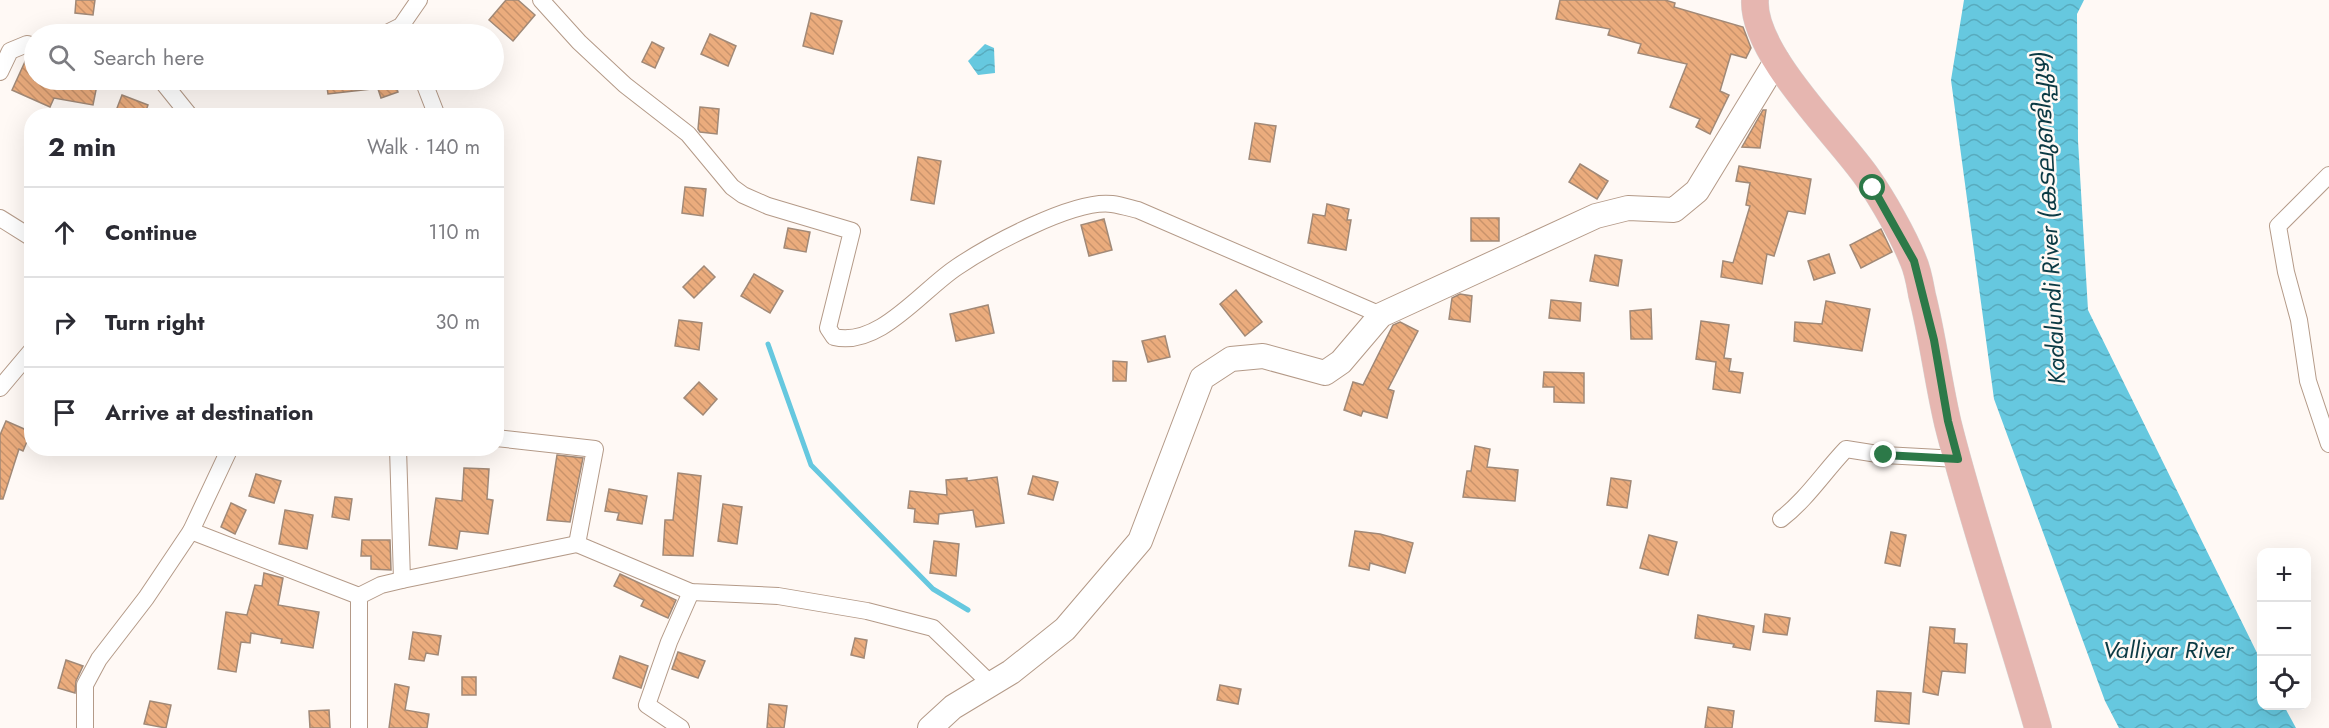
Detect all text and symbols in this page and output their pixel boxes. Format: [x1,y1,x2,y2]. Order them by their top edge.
search box [24,24,504,90]
icon: search [45,41,78,74]
text: Search here [93,41,204,73]
water label: Kadalundi River (കടലുണ്ടിപ്പുഴ) [2022,51,2074,385]
text: 2 min [48,128,116,166]
text: Walk · 140 m [367,133,480,162]
route start [1859,174,1885,200]
icon: ahead [48,216,81,249]
text: Continue [105,216,197,248]
text: 110 m [428,218,480,247]
icon: right [48,306,81,339]
text: Turn right [105,306,205,338]
text: 30 m [435,308,480,337]
icon: arrive [48,396,81,429]
text: Arrive at destination [105,396,314,428]
route end [1870,441,1896,467]
map controls [2257,548,2311,710]
button: + [2257,548,2311,602]
button: − [2257,602,2311,656]
water label: Valliyar River [2103,632,2235,667]
button: locate [2257,656,2311,710]

